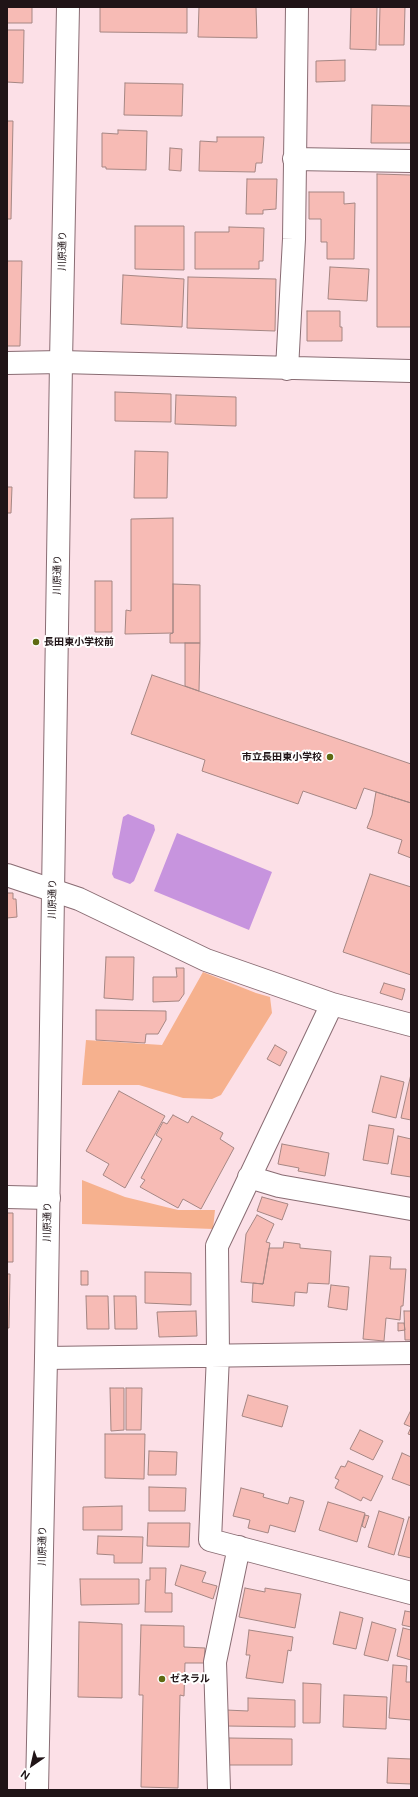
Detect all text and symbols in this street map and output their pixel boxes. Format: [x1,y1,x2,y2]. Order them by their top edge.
street label: 川原通り [57,231,69,271]
street label: 川原通り [52,555,64,595]
place label: 長田東小学校前 [44,636,114,648]
marker: 長田東小学校前 [31,637,41,647]
place label: 市立長田東小学校 [242,751,322,763]
marker: 市立長田東小学校 [325,752,335,762]
street label: 川原通り [47,879,59,919]
street label: 川原通り [42,1202,54,1242]
street label: 川原通り [37,1526,49,1566]
place label: ゼネラル [170,1673,210,1685]
marker: ゼネラル [157,1674,167,1684]
north arrow [12,1745,52,1785]
text: N [18,1767,33,1783]

